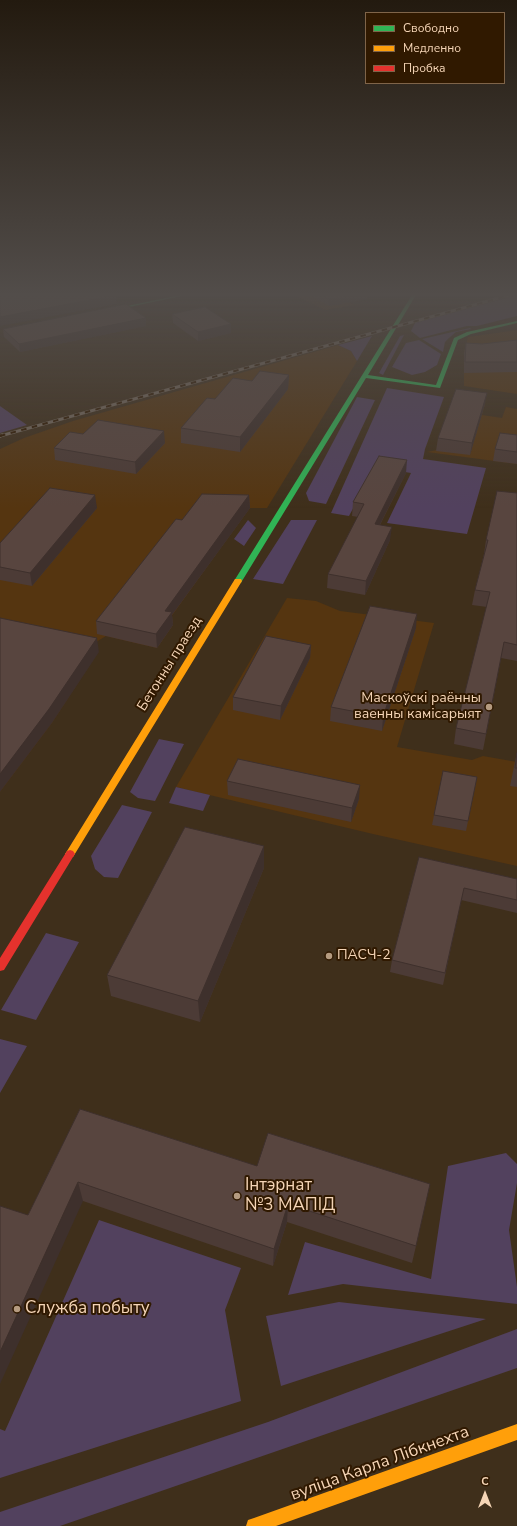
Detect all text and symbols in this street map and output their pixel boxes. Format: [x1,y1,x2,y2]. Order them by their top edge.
legend [365,12,505,84]
text: Свободно [403,20,459,36]
text: Медленно [403,40,461,56]
text: Пробка [403,60,446,76]
street label: Бетонны праезд [134,614,206,714]
place label: Маскоўскі раённы ваенны камісарыят [354,691,481,724]
marker: Маскоўскі раённы ваенны камісарыят [484,702,494,712]
place label: ПАСЧ-2 [337,948,391,964]
marker: ПАСЧ-2 [324,951,334,961]
place label: Інтэрнат №3 МАПІД [245,1176,335,1216]
marker: Інтэрнат №3 МАПІД [232,1191,242,1201]
place label: Служба побыту [25,1299,150,1319]
marker: Служба побыту [12,1304,22,1314]
street label: вуліца Карла Лібкнехта [288,1422,472,1506]
north arrow [465,1474,505,1514]
text: С [481,1474,489,1489]

